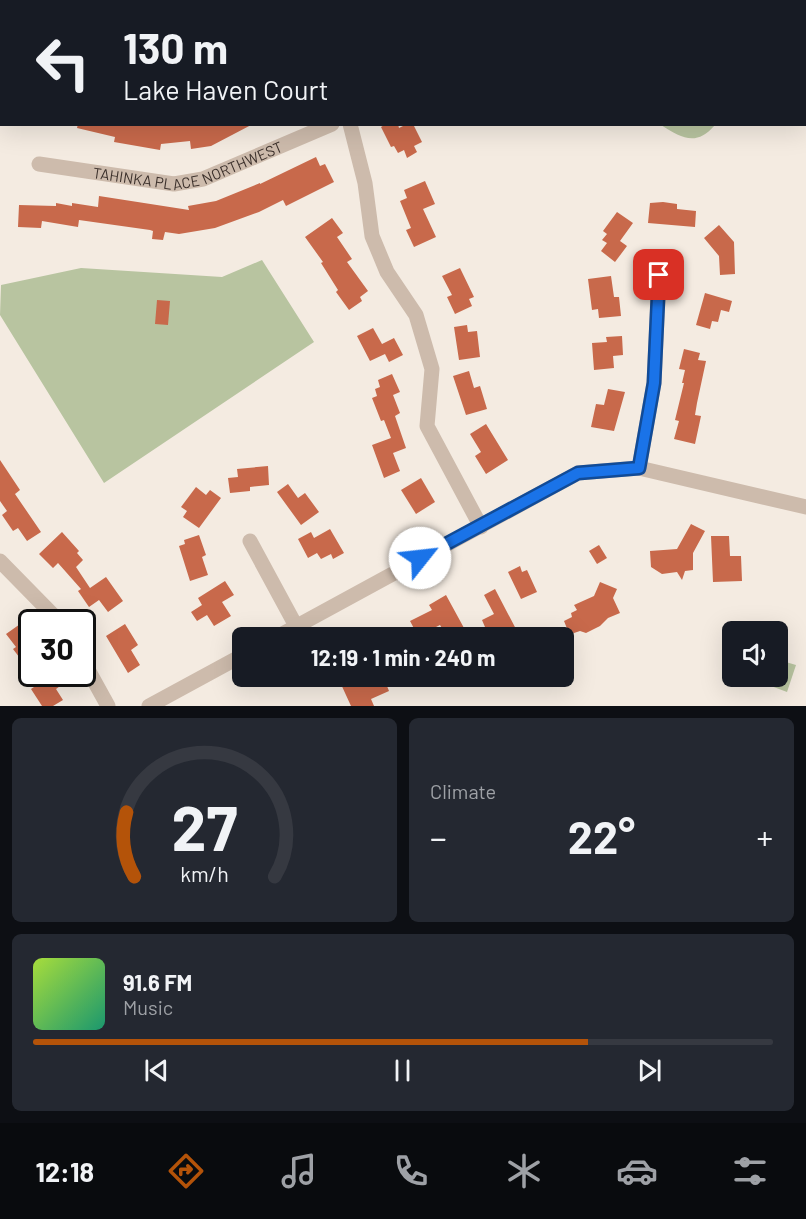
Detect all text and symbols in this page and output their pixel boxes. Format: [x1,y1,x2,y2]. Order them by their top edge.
text: 130 m [123,22,228,72]
icon: left [24,24,102,102]
text: Lake Haven Court [123,73,329,105]
street label: TAHINKA PLACE NORTHWEST [92,137,285,193]
pin [633,249,684,300]
icon: arrive [642,258,675,291]
position arrow [388,526,452,590]
speed limit sign: 30 [18,609,96,687]
map controls [722,621,788,687]
button: sound [722,621,788,687]
text: 12:19 · 1 min · 240 m [311,644,495,670]
text: Climate [430,779,496,803]
text: 27 [172,789,237,863]
text: 22° [568,809,635,863]
text: − [430,817,447,857]
text: + [756,817,773,857]
text: km/h [180,861,229,886]
text: 91.6 FM [123,969,192,995]
text: Music [123,995,173,1019]
icon: previous [140,1054,173,1087]
icon: pause [386,1054,419,1087]
icon: next [633,1054,666,1087]
icon: directions [165,1150,207,1192]
icon: music [278,1150,320,1192]
icon: phone [390,1150,432,1192]
icon: climate [503,1150,545,1192]
icon: car [616,1150,658,1192]
icon: filters [729,1150,771,1192]
text: 12:18 [35,1155,94,1187]

